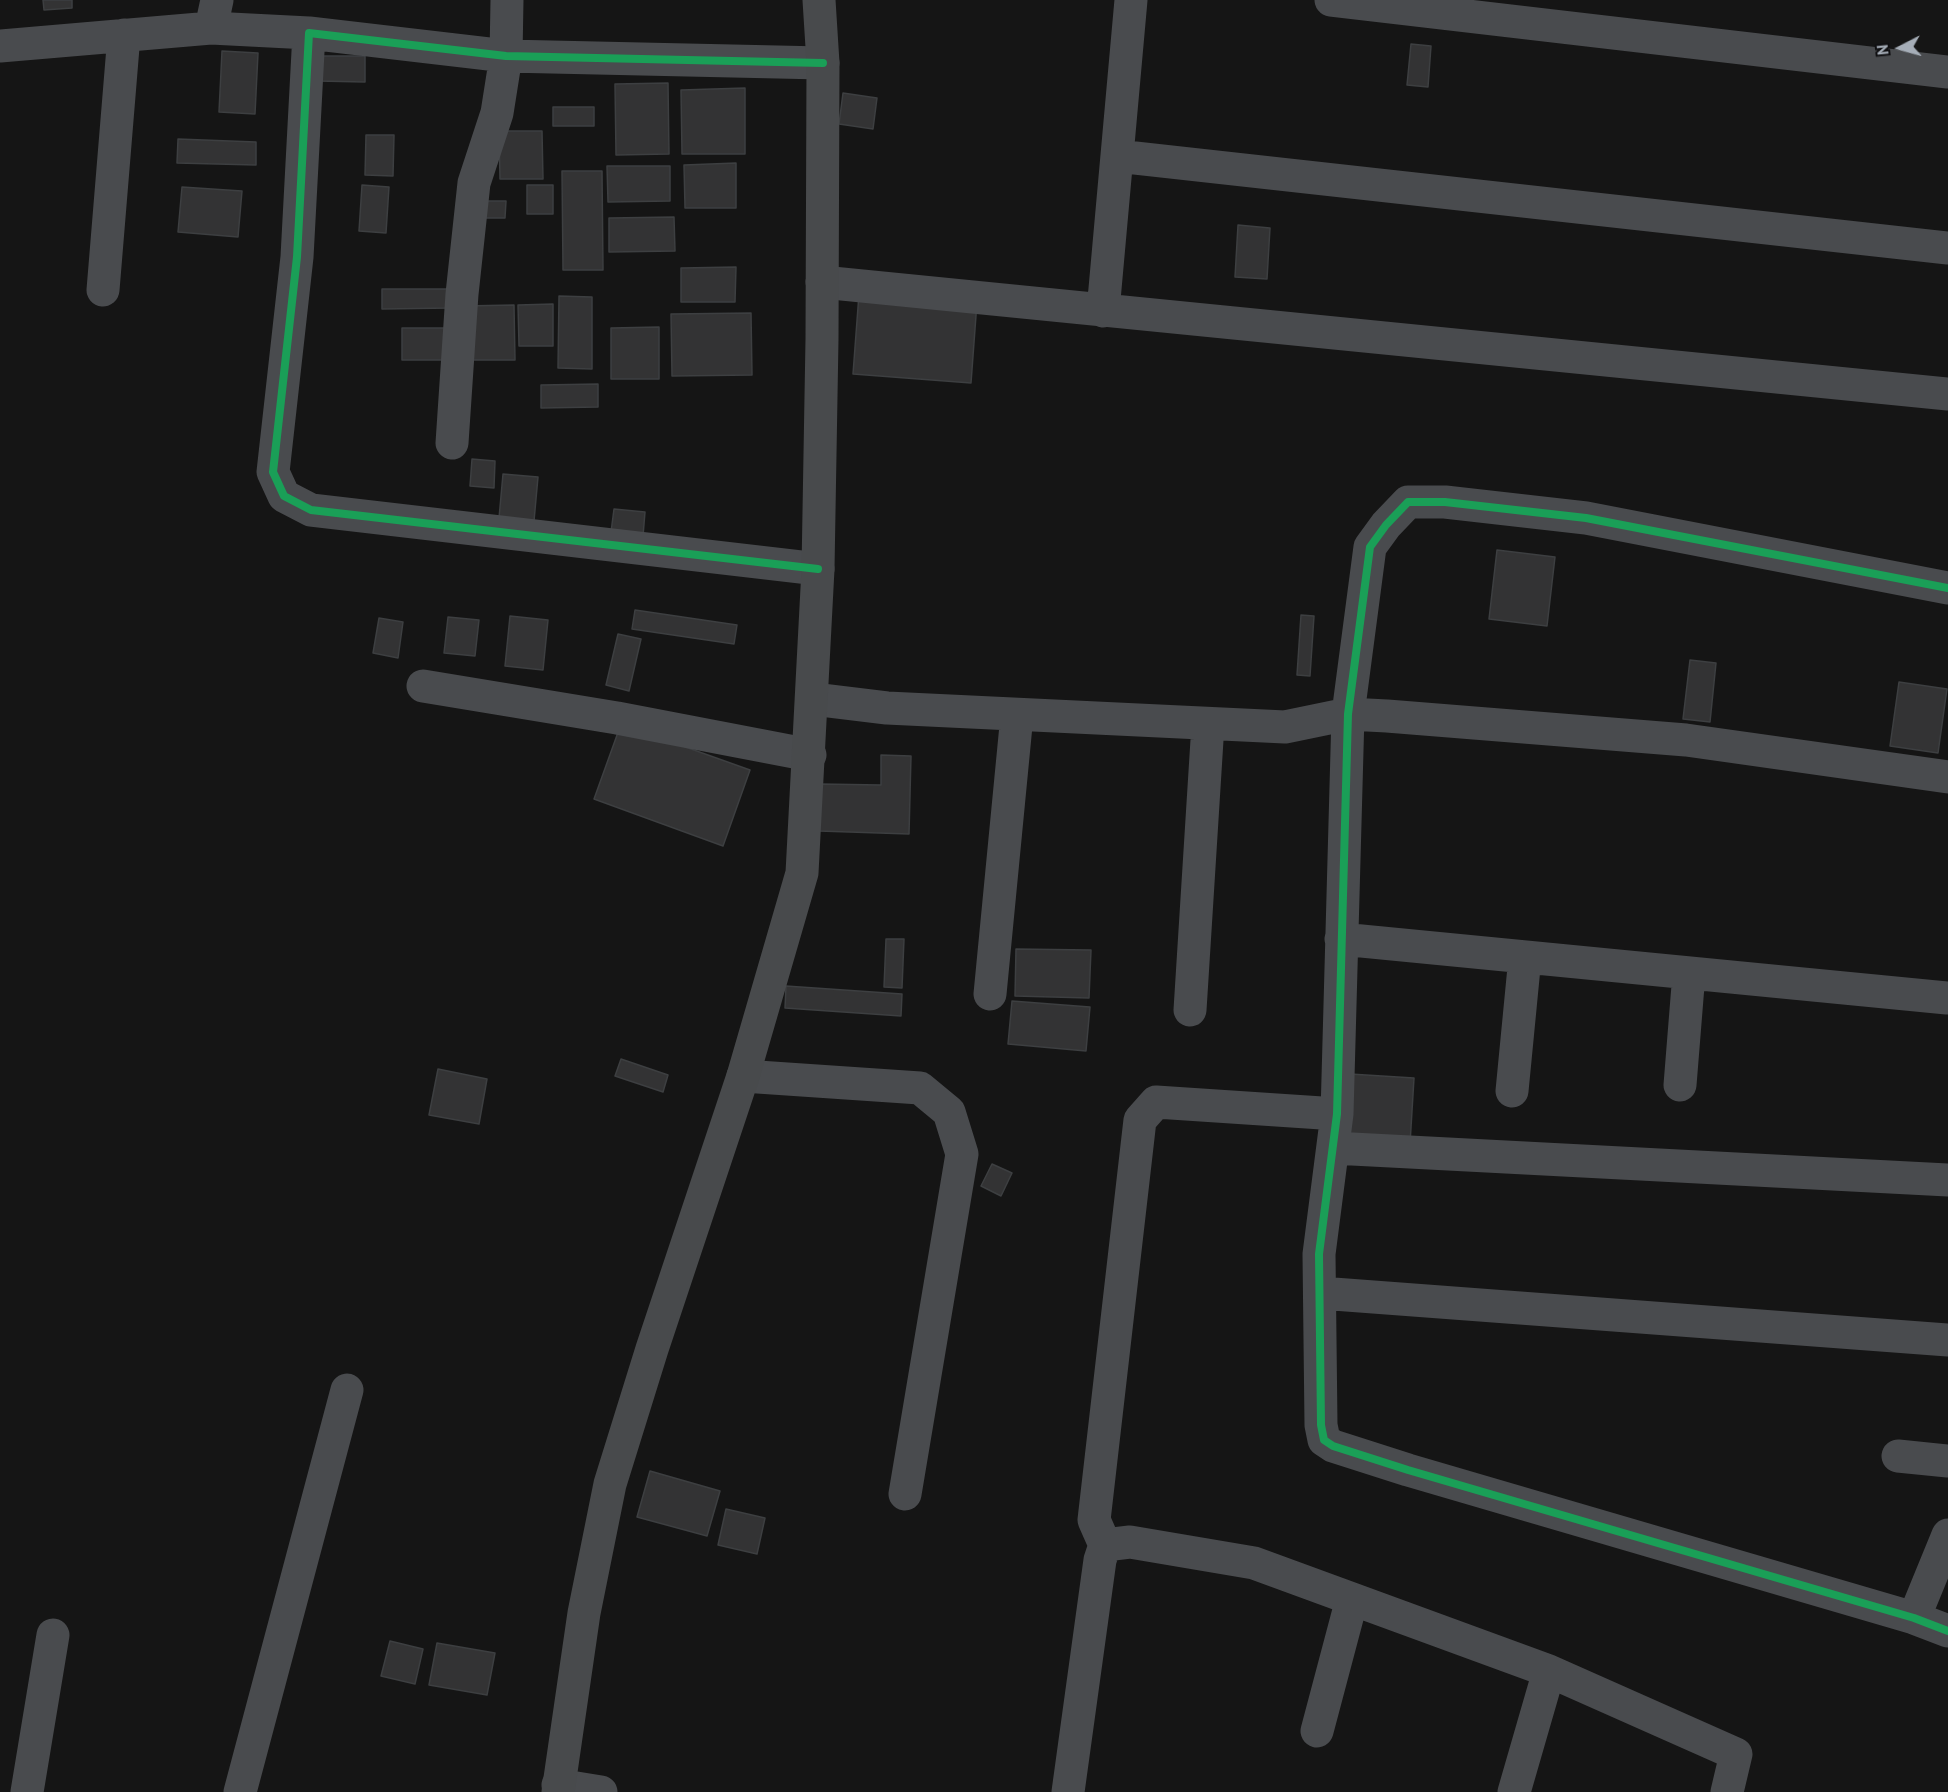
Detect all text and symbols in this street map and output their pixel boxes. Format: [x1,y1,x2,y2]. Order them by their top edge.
north arrow [1870,18,1930,78]
text: N [1872,44,1893,56]

